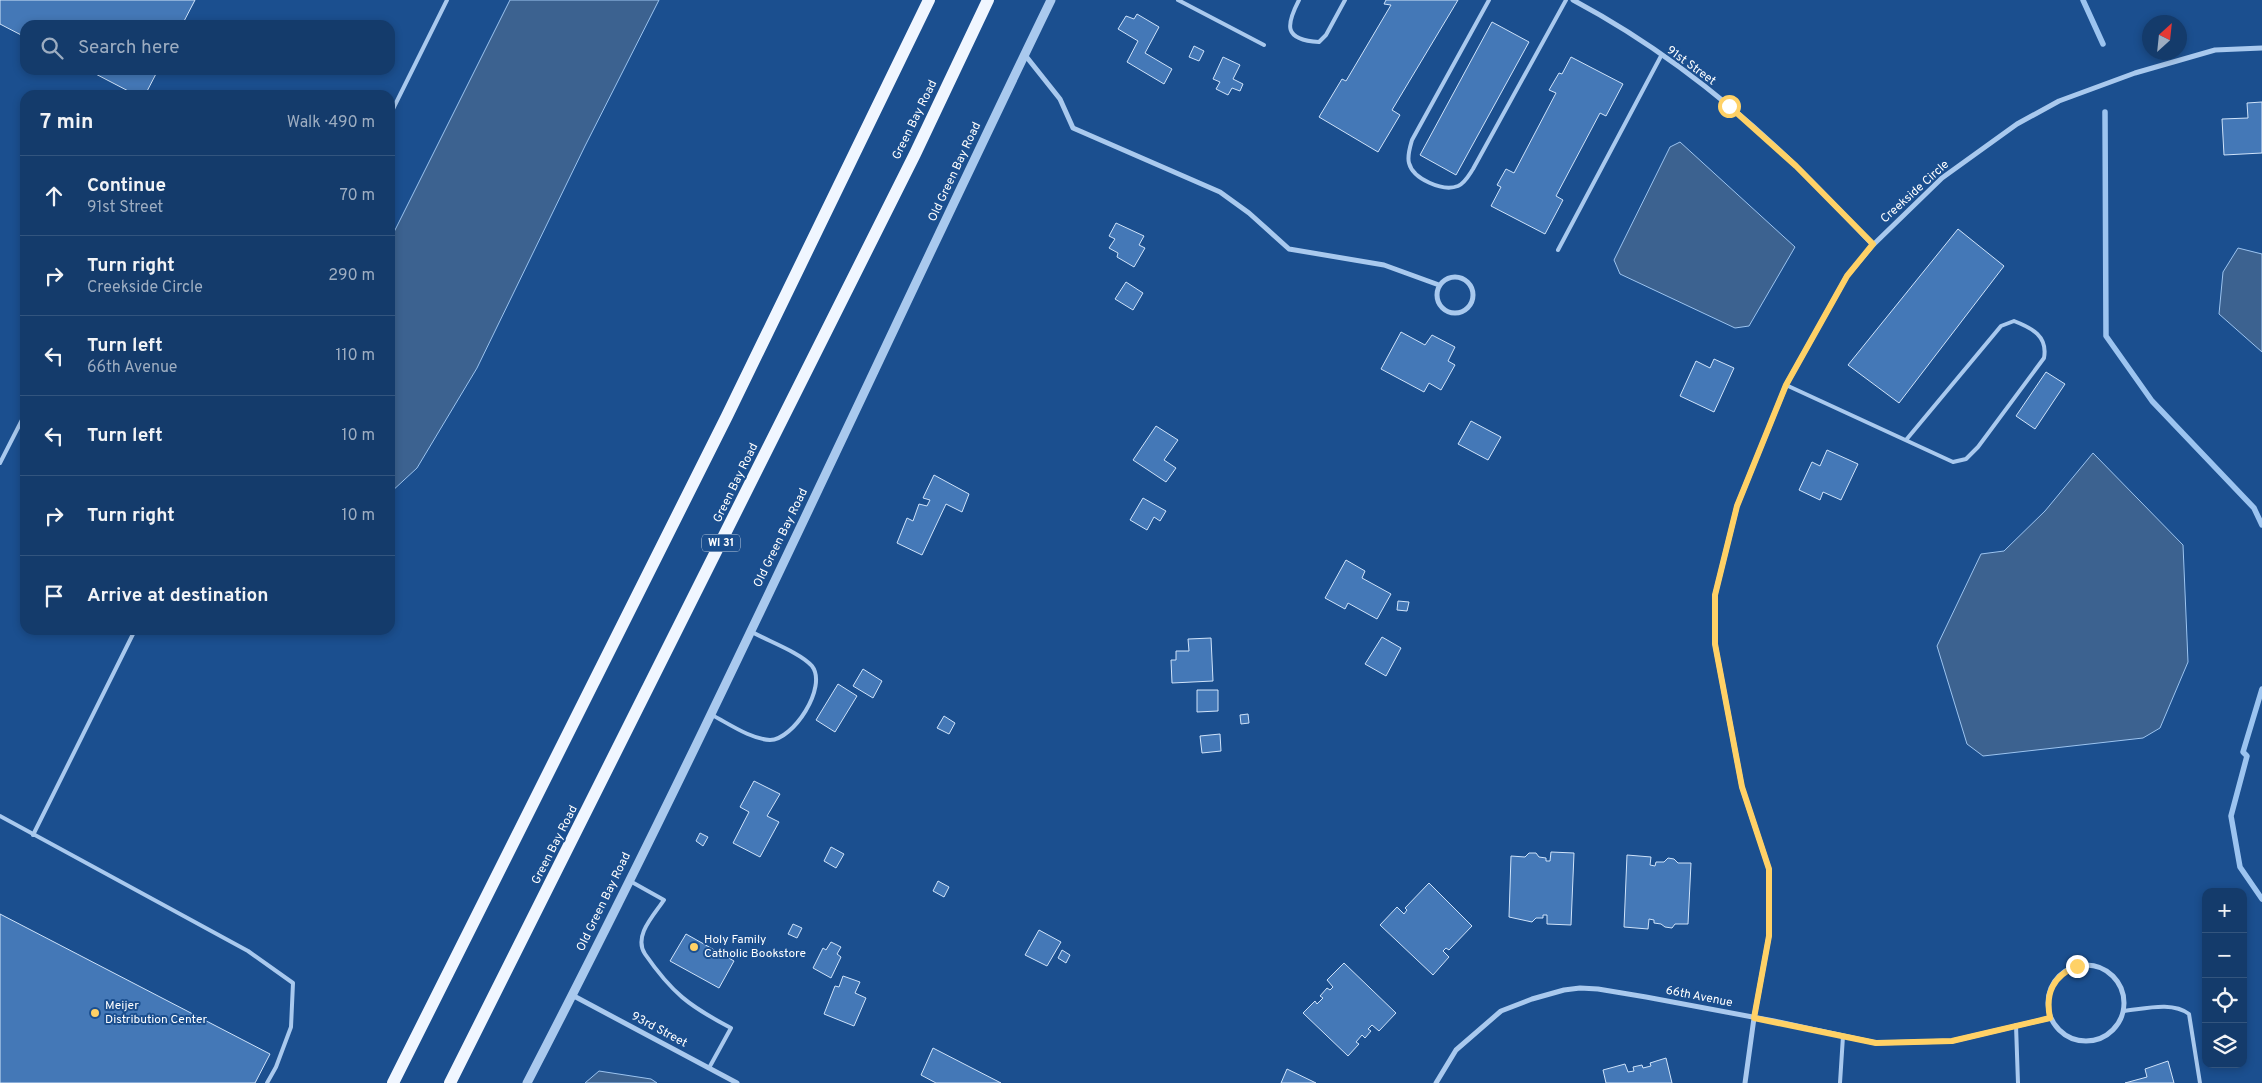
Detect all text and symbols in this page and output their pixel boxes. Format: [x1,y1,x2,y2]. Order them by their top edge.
north arrow [2142,15,2187,60]
search box [20,20,395,75]
icon: search [38,34,66,62]
text: Search here [78,36,180,60]
street label: 91st Street [1663,43,1719,89]
street label: Green Bay Road [889,78,941,162]
route start [1718,95,1741,118]
text: 7 min [40,109,93,136]
text: Walk · 490 m [287,113,375,133]
street label: Old Green Bay Road [925,120,985,224]
street label: Creekside Circle [1877,157,1953,227]
text: Continue [87,174,166,198]
icon: ahead [40,182,68,210]
text: 70 m [340,186,375,206]
text: 91st Street [87,198,163,218]
text: Turn right [87,254,175,278]
icon: right [40,262,68,290]
text: 290 m [328,266,375,286]
text: Creekside Circle [87,278,203,298]
text: Turn left [87,334,163,358]
icon: left [40,342,68,370]
text: 110 m [335,346,375,366]
text: 66th Avenue [87,358,177,378]
icon: left [40,422,68,450]
text: Turn left [87,424,163,448]
text: 10 m [341,426,375,446]
street label: Green Bay Road [710,441,762,525]
street label: Old Green Bay Road [750,486,812,590]
icon: right [40,502,68,530]
text: Turn right [87,504,175,528]
text: 10 m [341,506,375,526]
road number: WI 31 [702,534,740,552]
icon: arrive [40,582,68,610]
text: Arrive at destination [87,584,268,608]
street label: Green Bay Road [528,803,582,887]
street label: Old Green Bay Road [573,850,635,954]
map controls [2202,888,2247,1068]
button: + [2202,888,2247,933]
place label: Holy Family Catholic Bookstore [704,932,806,962]
button: − [2202,933,2247,978]
marker: Holy Family Catholic Bookstore [688,941,700,953]
route end [2066,955,2089,978]
button: locate [2202,978,2247,1023]
street label: 66th Avenue [1664,983,1734,1011]
place label: Meijer Distribution Center [105,998,207,1028]
marker: Meijer Distribution Center [89,1007,101,1019]
street label: 93rd Street [628,1009,690,1051]
button: layers [2202,1023,2247,1068]

